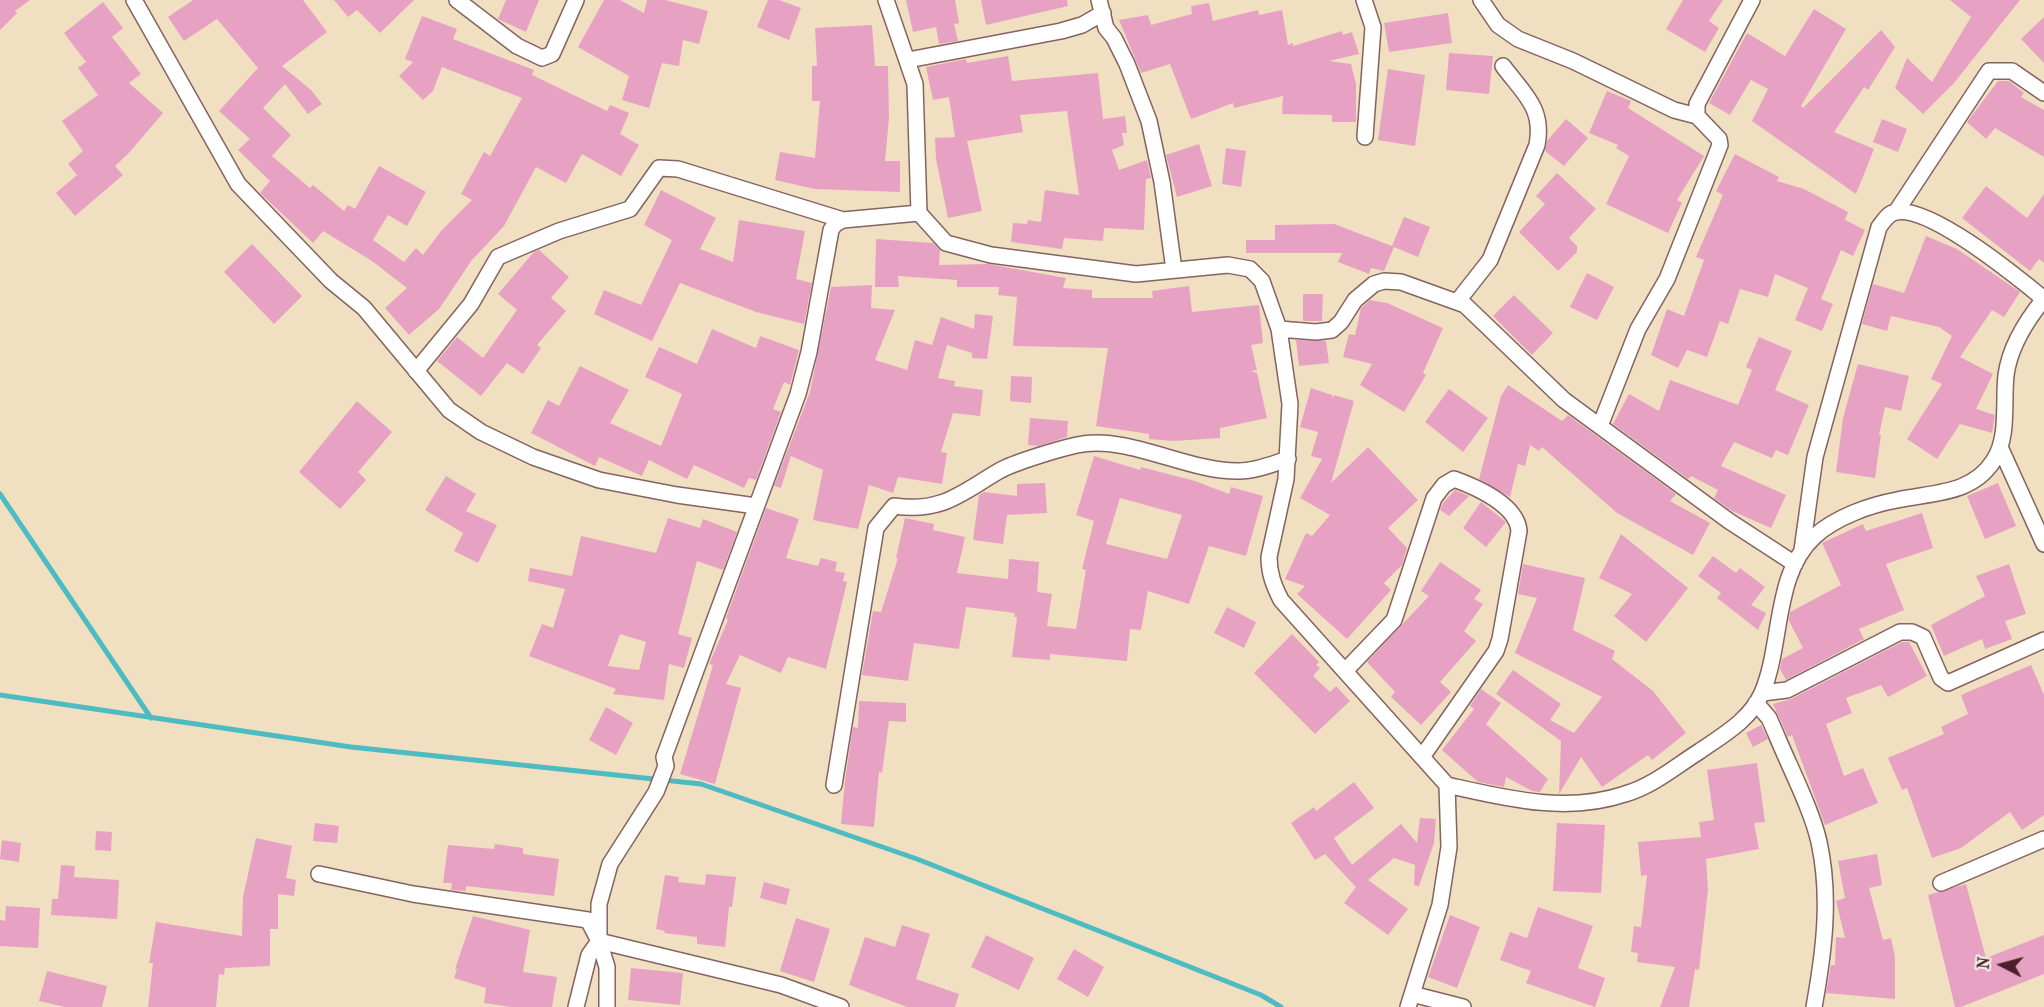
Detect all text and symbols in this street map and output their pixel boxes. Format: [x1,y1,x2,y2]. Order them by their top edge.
north arrow [1972,935,2032,995]
text: N [1974,956,1994,970]

